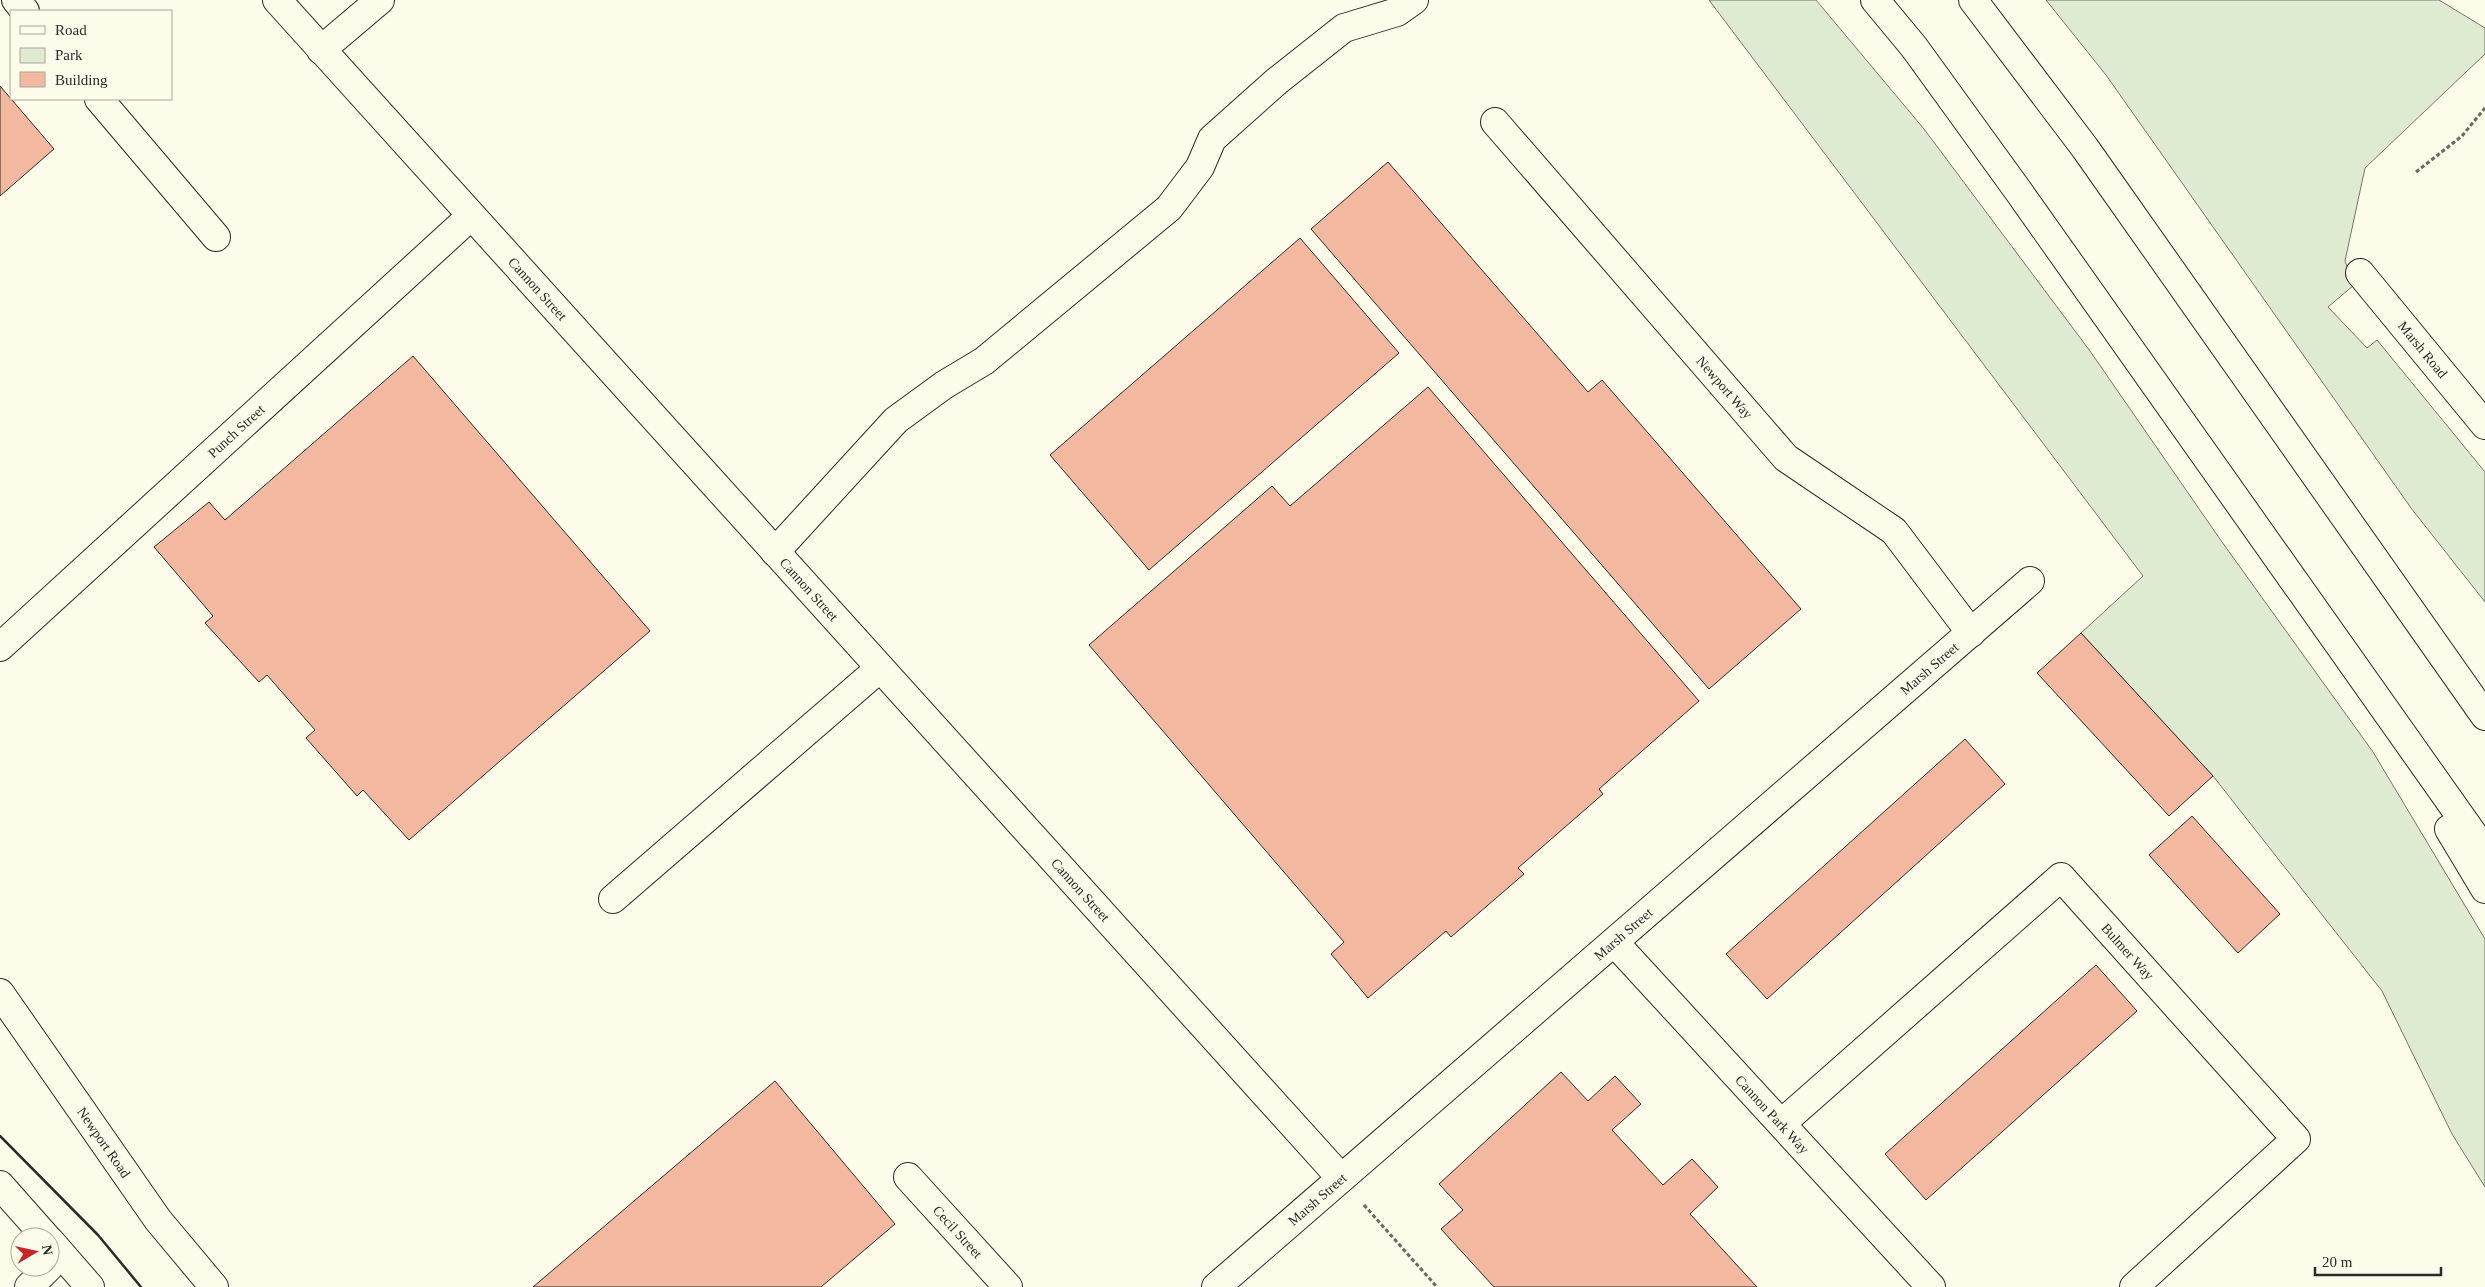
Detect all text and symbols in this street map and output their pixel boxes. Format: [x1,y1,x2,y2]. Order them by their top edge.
legend [10,10,172,100]
text: Road [55,22,87,38]
text: Park [55,47,83,63]
text: Building [55,72,108,88]
street label: Cannon Street [505,254,570,324]
street label: Marsh Road [2395,318,2450,381]
street label: Newport Way [1693,353,1755,422]
street label: Punch Street [205,402,268,461]
street label: Cannon Street [777,555,841,624]
street label: Marsh Street [1897,640,1962,698]
street label: Cannon Street [1048,855,1113,925]
street label: Marsh Street [1591,905,1656,963]
street label: Bulmer Way [2098,921,2157,983]
street label: Cannon Park Way [1732,1072,1812,1157]
street label: Newport Road [74,1105,133,1181]
street label: Marsh Street [1285,1170,1350,1229]
street label: Cecil Street [930,1203,985,1262]
north arrow [10,1227,60,1277]
text: N [39,1244,56,1256]
scale bar [2315,1244,2441,1276]
text: 20 m [2322,1254,2353,1270]

